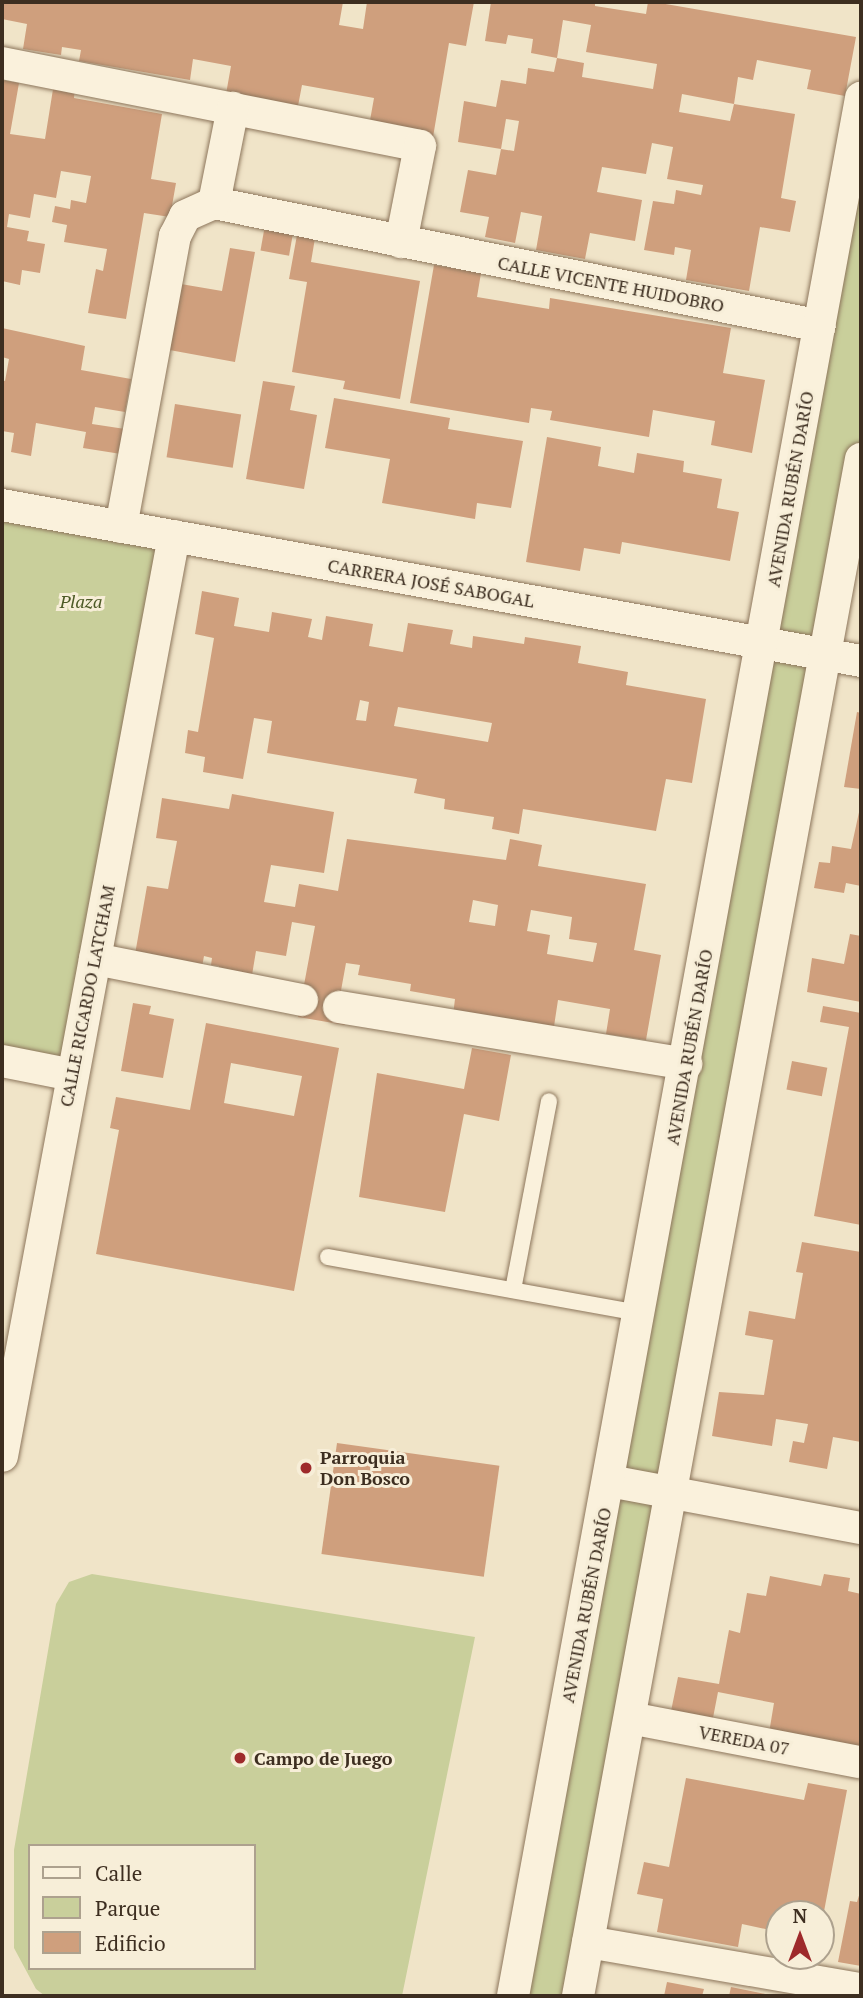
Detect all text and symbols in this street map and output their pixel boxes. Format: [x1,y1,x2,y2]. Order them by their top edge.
street label: CALLE VICENTE HUIDOBRO [496,251,726,317]
street label: AVENIDA RUBÉN DARÍO [762,389,818,589]
street label: CARRERA JOSÉ SABOGAL [326,554,536,612]
park label: Plaza [60,590,102,612]
street label: CALLE RICARDO LATCHAM [55,883,119,1109]
street label: AVENIDA RUBÉN DARÍO [661,947,717,1147]
place label: Parroquia Don Bosco [320,1447,410,1490]
marker: Parroquia Don Bosco [298,1460,314,1476]
street label: AVENIDA RUBÉN DARÍO [556,1505,616,1705]
street label: VEREDA 07 [697,1721,791,1759]
place label: Campo de Juego [254,1747,392,1769]
marker: Campo de Juego [232,1750,248,1766]
legend [28,1844,256,1970]
text: Calle [95,1859,142,1887]
text: Parque [95,1894,160,1922]
north arrow [765,1900,835,1970]
text: N [793,1903,807,1928]
text: Edificio [95,1929,166,1957]

